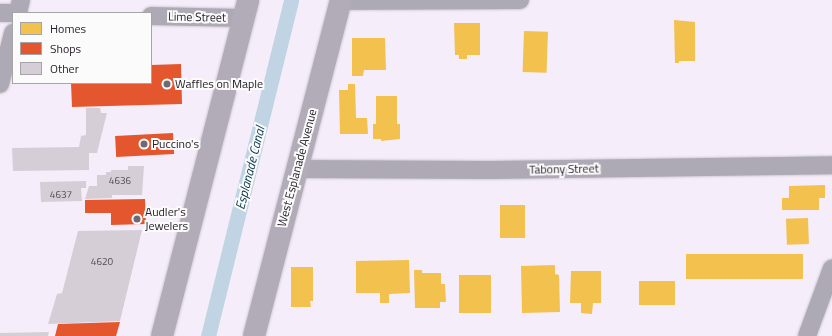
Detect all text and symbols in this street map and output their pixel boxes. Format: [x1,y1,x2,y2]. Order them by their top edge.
street label: Lime Street [168,9,226,25]
legend [12,12,152,84]
text: Homes [50,19,86,38]
text: Shops [50,39,81,58]
text: Other [50,59,79,78]
place label: Waffles on Maple [175,77,263,91]
marker: Waffles on Maple [162,79,172,89]
street label: West Esplanade Avenue [274,108,320,228]
water label: Esplanade Canal [232,125,268,211]
place label: Puccino's [152,137,199,151]
marker: Puccino's [139,139,149,149]
street label: Tabony Street [529,161,599,177]
house number: 4636 [109,175,131,187]
house number: 4637 [50,189,72,201]
place label: Audler's Jewelers [145,205,188,233]
marker: Audler's Jewelers [132,214,142,224]
house number: 4620 [91,256,113,268]

